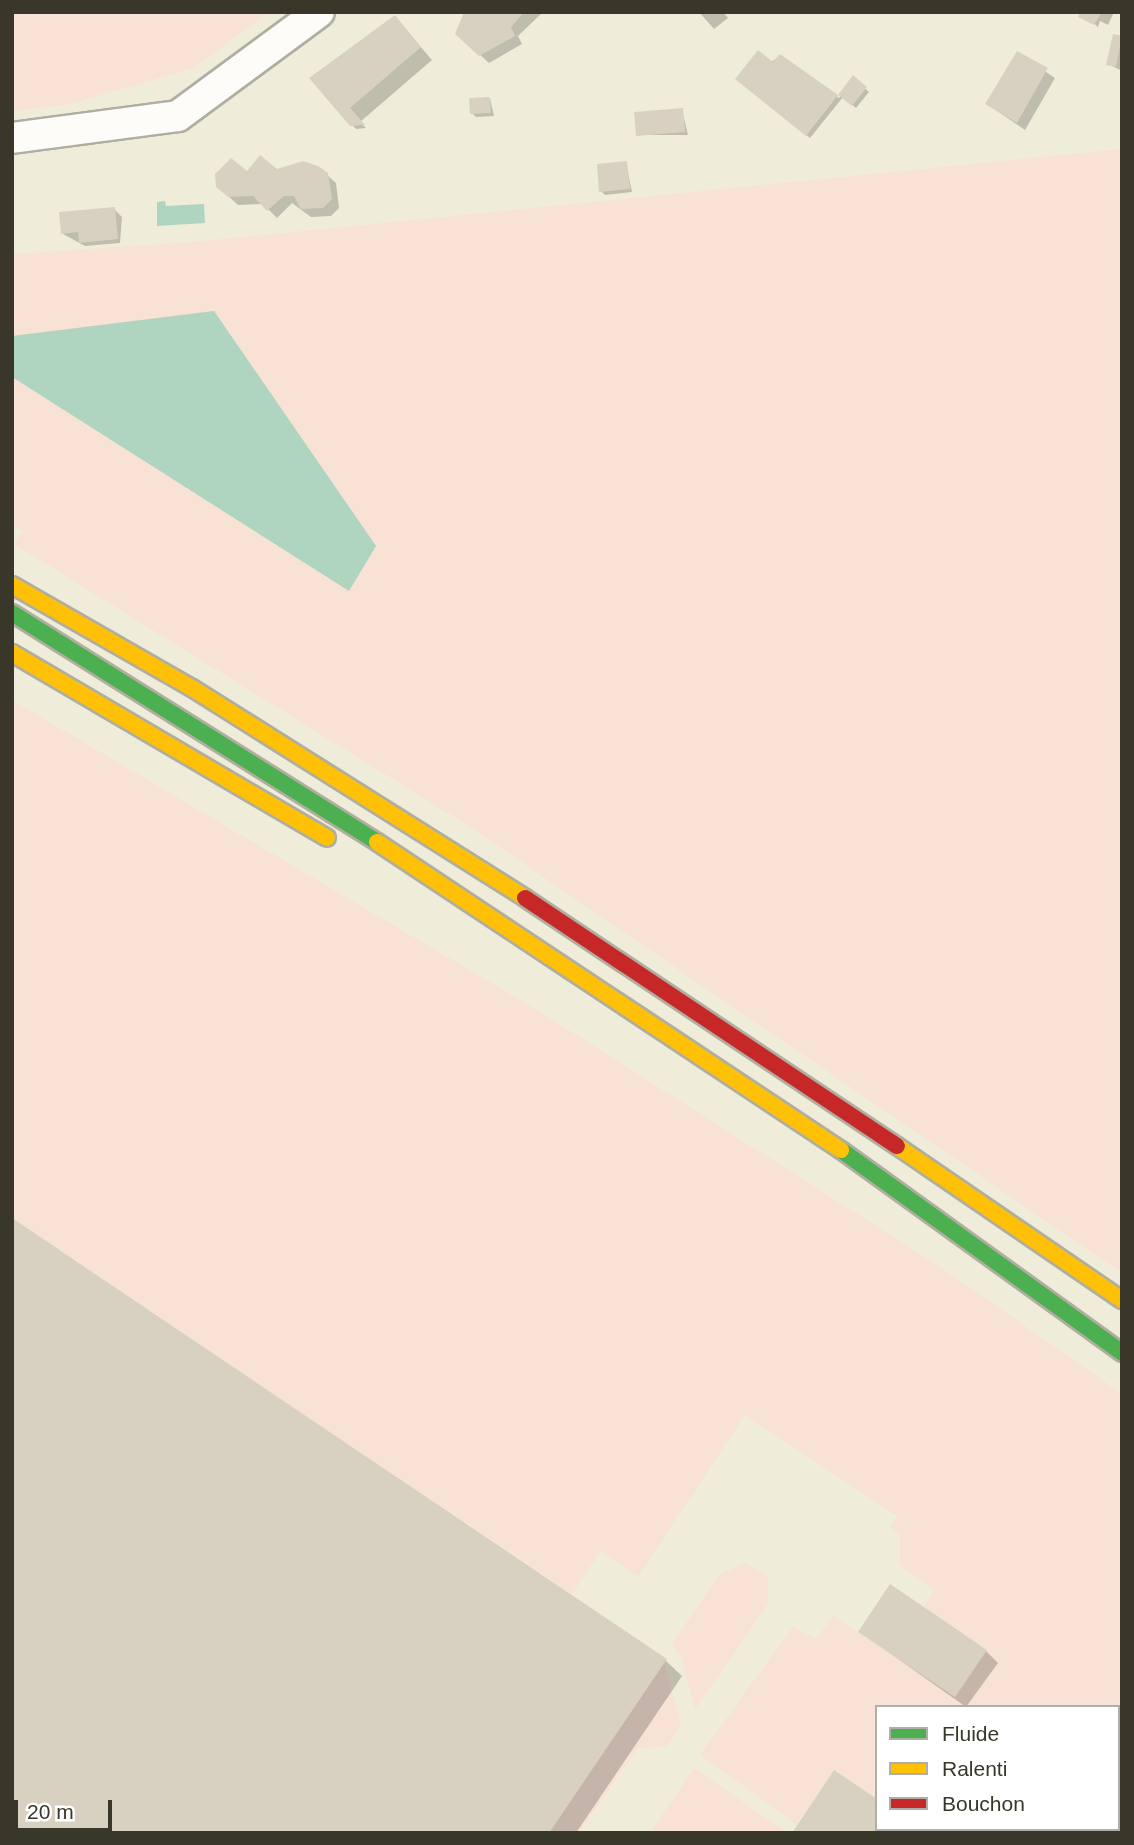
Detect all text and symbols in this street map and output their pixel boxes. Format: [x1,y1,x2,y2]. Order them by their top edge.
legend [875,1705,1120,1831]
text: Fluide [942,1722,999,1745]
text: Ralenti [942,1757,1007,1780]
scale bar [18,1786,116,1830]
text: Bouchon [942,1792,1025,1815]
text: 20 m [27,1800,74,1823]

